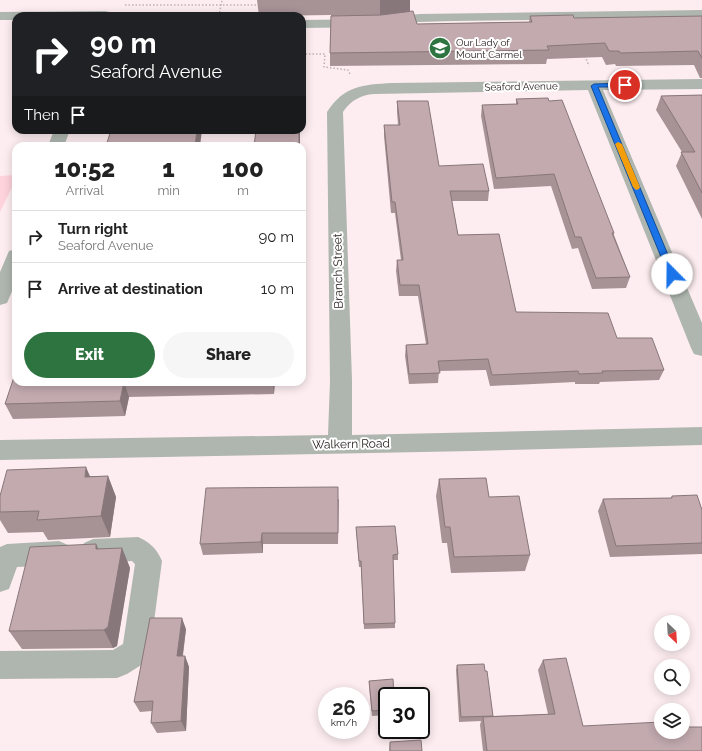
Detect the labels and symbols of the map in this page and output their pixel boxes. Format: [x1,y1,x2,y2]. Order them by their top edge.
school or university icon: Our Lady of Mount Carmel [427,35,453,61]
place label: Our Lady of Mount Carmel [456,37,522,60]
pin [608,68,642,102]
street label: Seaford Avenue [484,80,558,93]
street label: Branch Street [330,233,346,309]
position arrow [651,253,693,295]
street label: Walkern Road [312,436,390,452]
north arrow [654,615,690,651]
speed limit sign: 30 [378,687,430,739]

